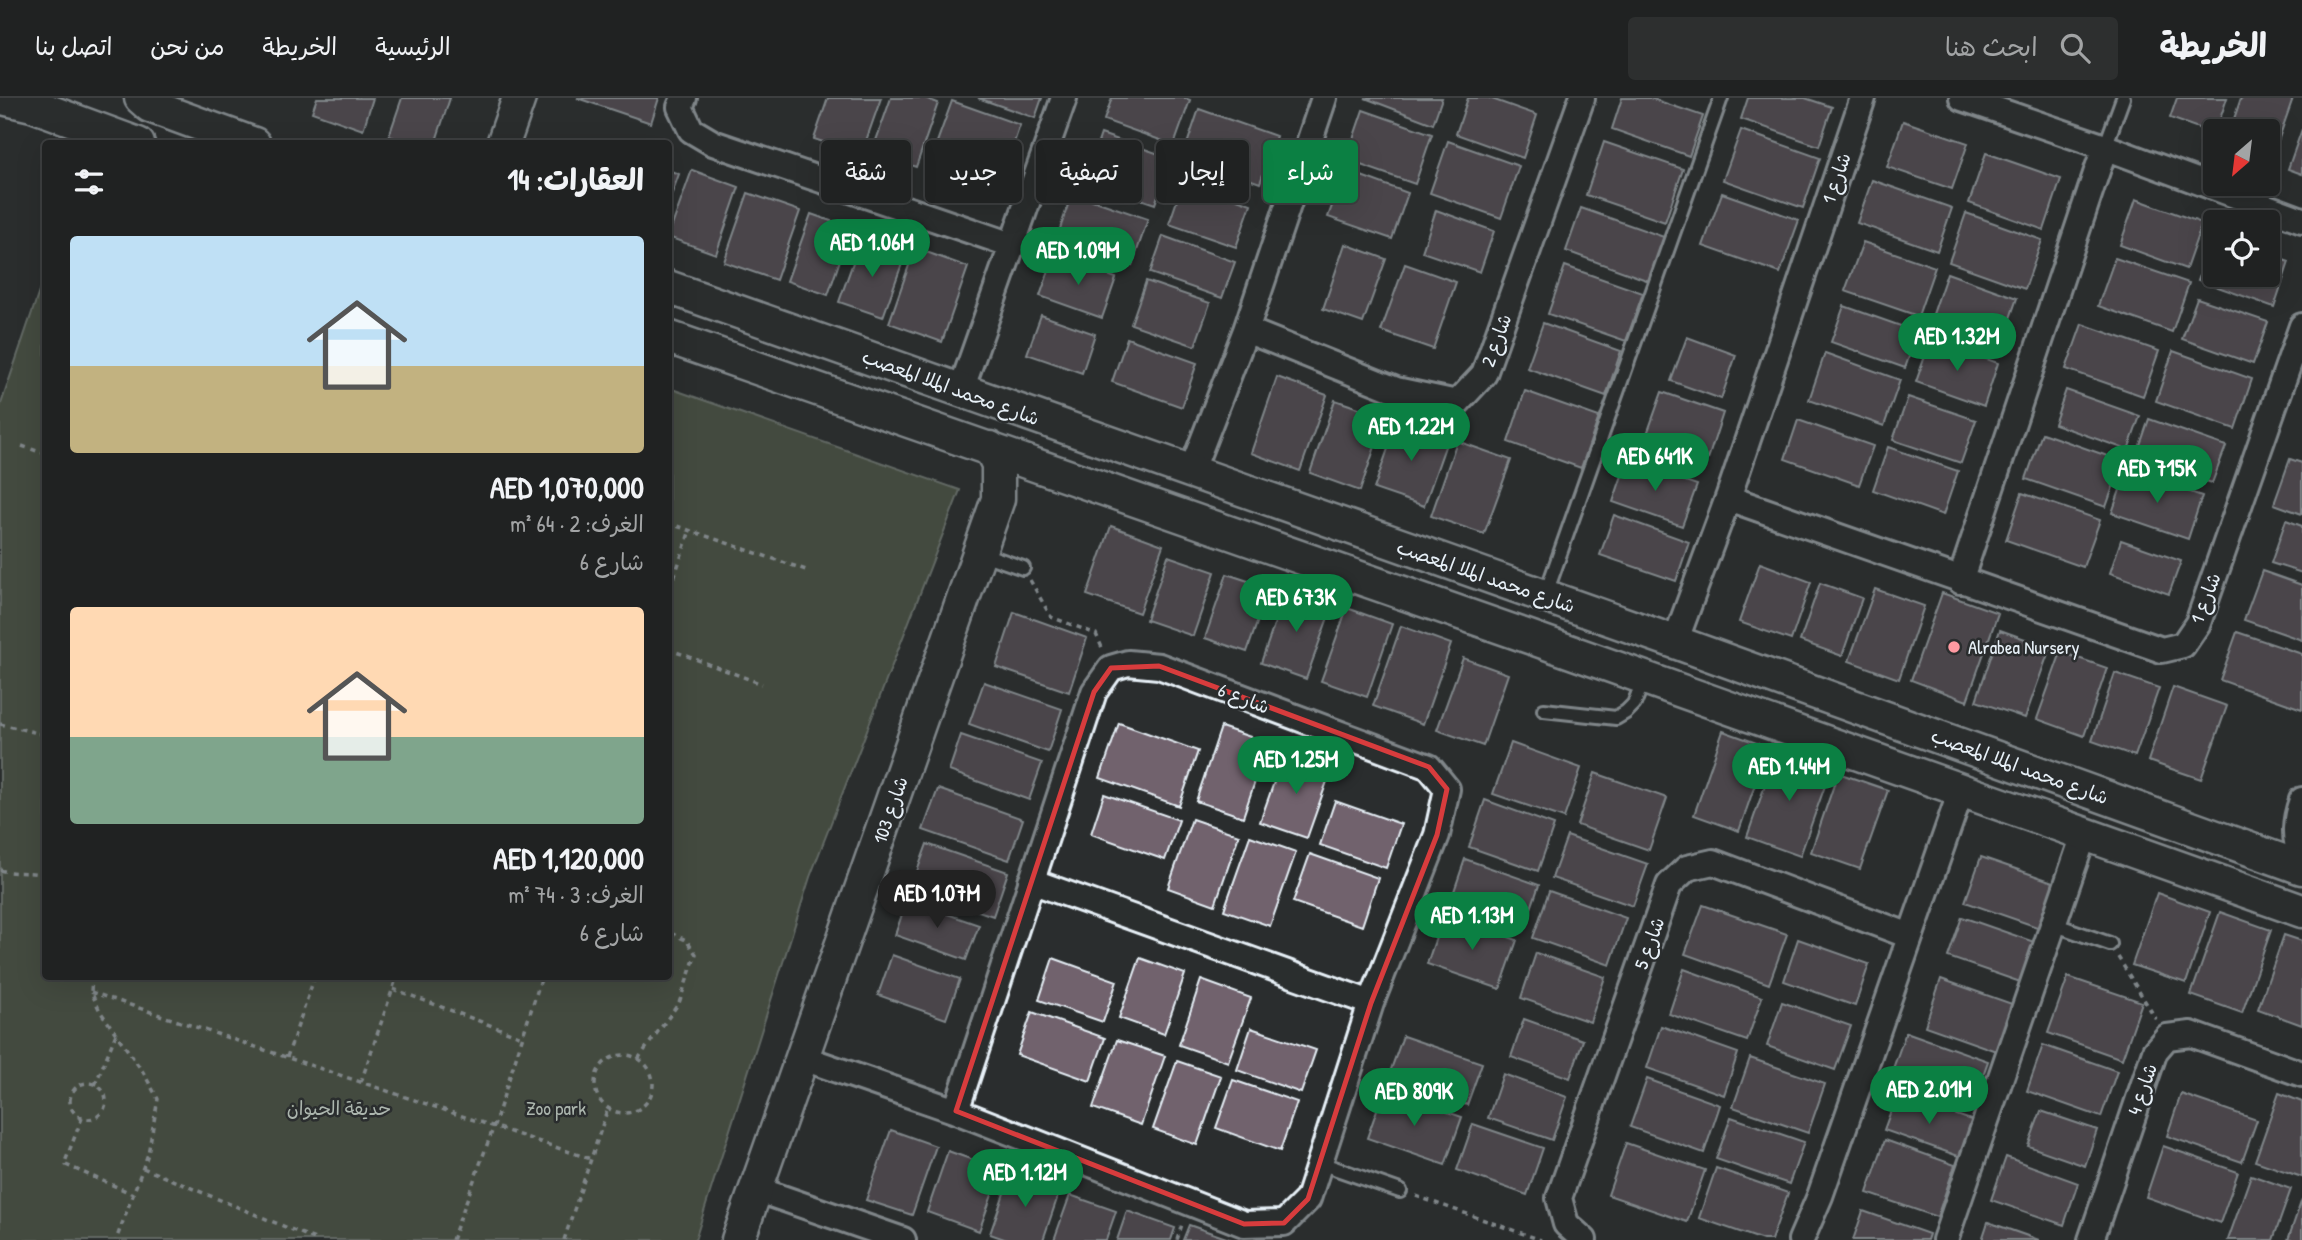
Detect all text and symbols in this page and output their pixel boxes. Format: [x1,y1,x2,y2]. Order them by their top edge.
search box [1628,17,2118,80]
text: الخريطة [2160,23,2267,67]
text: ابحث هنا [1945,29,2038,64]
icon: search [2056,29,2094,67]
text: اتصل بنا [35,30,112,62]
text: من نحن [150,30,224,62]
text: الخريطة [262,30,337,62]
text: الرئيسية [375,30,451,62]
north arrow [2203,119,2280,196]
map controls [2203,119,2280,287]
chip: شقة [821,140,911,203]
chip: جديد [925,140,1022,203]
chip: تصفية [1036,140,1142,203]
chip: إيجار [1156,140,1249,203]
chip: شراء [1263,140,1358,203]
street label: شارع 1 [1815,149,1858,207]
text: العقارات: 14 [507,159,644,199]
icon: filters [70,163,108,201]
button: locate [2203,210,2280,287]
pin: AED 1.06M [792,220,952,279]
text: AED 1.06M [830,226,914,257]
pin: AED 1.09M [998,228,1158,287]
text: AED 1.09M [1036,234,1120,265]
icon: home [294,282,420,408]
street label: شارع 2 [1474,310,1518,370]
pin: AED 1.32M [1877,314,2037,373]
text: AED 1.32M [1914,320,2000,351]
street label: شارع محمد الملا المعصب [858,343,1043,432]
pin: AED 1.22M [1331,404,1491,463]
text: AED 1.22M [1368,410,1454,441]
pin: AED 641K [1583,434,1727,493]
text: AED 641K [1617,440,1693,471]
pin: AED 715K [2085,446,2229,505]
text: AED 715K [2117,452,2197,483]
text: AED 1,070,000 [490,467,644,507]
text: الغرف: 2 · 64 m² [510,508,644,539]
street label: شارع محمد الملا المعصب [1393,533,1579,620]
text: شارع 6 [580,546,644,577]
street label: شارع 1 [2183,569,2227,627]
pin: AED 673K [1224,574,1368,634]
text: AED 673K [1256,581,1336,612]
place label: Alrabea Nursery [1968,634,2080,660]
marker: Alrabea Nursery [1946,639,1962,655]
icon: home [294,653,420,779]
street label: شارع 6 [1214,676,1273,721]
street label: شارع محمد الملا المعصب [1927,722,2112,811]
pin: AED 1.25M [1216,736,1376,796]
text: AED 1.25M [1253,743,1339,774]
pin: AED 1.44M [1709,744,1869,803]
text: AED 1.44M [1748,750,1830,781]
street label: شارع 103 [866,773,915,847]
text: AED 1,120,000 [493,838,644,878]
pin: AED 1.07M [857,870,1017,930]
text: AED 1.07M [894,877,980,908]
text: الغرف: 3 · 74 m² [509,879,644,910]
pin: AED 1.13M [1392,892,1552,952]
text: AED 1.13M [1430,899,1514,930]
street label: شارع 5 [1628,913,1671,973]
text: شارع 6 [580,917,644,948]
street label: شارع 4 [2121,1060,2164,1118]
pin: AED 2.01M [1849,1066,2009,1126]
pin: AED 809K [1342,1068,1486,1128]
text: AED 2.01M [1886,1073,1972,1104]
text: AED 809K [1375,1075,1453,1106]
park label: حديقة الحيوان [287,1095,391,1121]
park label: Zoo park [526,1095,586,1121]
pin: AED 1.12M [945,1150,1105,1209]
text: AED 1.12M [983,1156,1067,1187]

